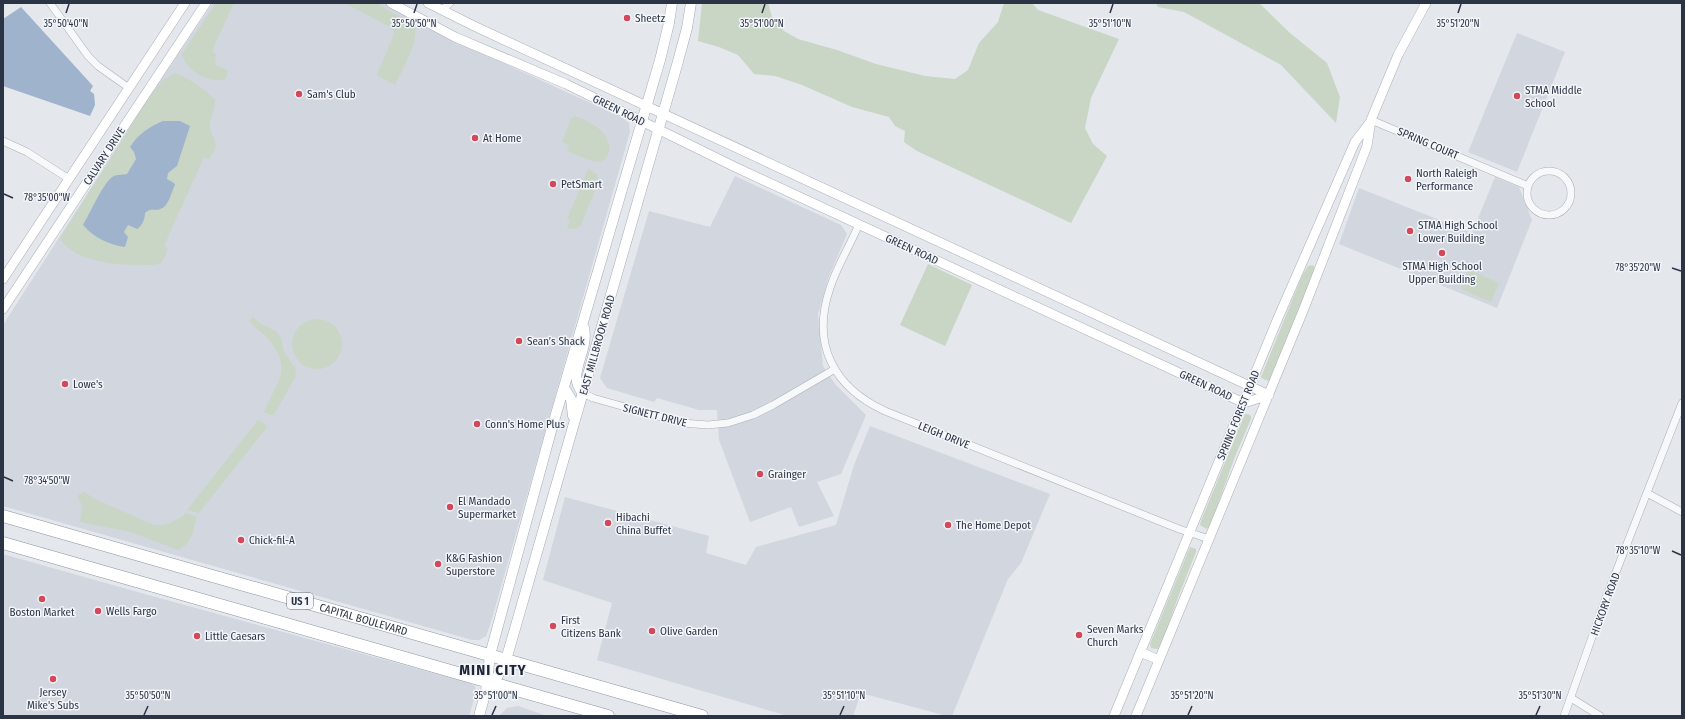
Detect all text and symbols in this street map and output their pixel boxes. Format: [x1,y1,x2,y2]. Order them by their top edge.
place label: Sheetz [635,12,666,25]
marker: Sheetz [622,13,632,23]
text: 35°50'40"N [44,18,88,30]
text: 35°50'50"N [392,18,436,30]
text: 35°51'00"N [740,18,784,30]
text: 35°51'10"N [1089,18,1131,30]
text: 35°51'20"N [1436,18,1480,30]
place label: STMA Middle School [1525,84,1582,110]
place label: Sam's Club [307,88,356,101]
marker: Sam's Club [294,89,304,99]
marker: STMA Middle School [1512,91,1522,101]
street label: GREEN ROAD [590,92,647,129]
street label: CALVARY DRIVE [81,125,128,188]
street label: SPRING COURT [1395,125,1461,163]
place label: At Home [483,132,521,145]
marker: At Home [470,133,480,143]
place label: North Raleigh Performance [1416,167,1477,193]
marker: North Raleigh Performance [1403,174,1413,184]
place label: PetSmart [561,178,603,191]
marker: PetSmart [548,179,558,189]
text: 78°35'00"W [24,192,70,204]
place label: STMA High School Lower Building [1418,219,1498,245]
marker: STMA High School Lower Building [1405,226,1415,236]
street label: GREEN ROAD [883,232,940,267]
marker: STMA High School Upper Building [1437,248,1447,258]
place label: STMA High School Upper Building [1402,260,1482,286]
text: 78°35'20"W [1615,262,1661,274]
street label: EAST MILLBROOK ROAD [577,294,618,397]
place label: Sean’s Shack [527,335,586,348]
marker: Sean’s Shack [514,336,524,346]
street label: GREEN ROAD [1177,368,1234,403]
street label: SPRING FOREST ROAD [1214,368,1262,462]
place label: Lowe's [73,378,103,391]
marker: Lowe's [60,379,70,389]
street label: SIGNETT DRIVE [622,401,688,430]
place label: Conn's Home Plus [485,418,565,431]
marker: Conn's Home Plus [472,419,482,429]
street label: LEIGH DRIVE [916,419,972,452]
place label: Grainger [768,468,806,481]
marker: Grainger [755,469,765,479]
text: 78°34'50"W [24,475,70,487]
place label: El Mandado Supermarket [458,495,516,521]
marker: El Mandado Supermarket [445,502,455,512]
place label: Hibachi China Buffet [616,511,672,537]
marker: Hibachi China Buffet [603,518,613,528]
place label: The Home Depot [956,519,1031,532]
marker: The Home Depot [943,520,953,530]
place label: Chick-fil-A [249,534,295,547]
marker: Chick-fil-A [236,535,246,545]
text: 78°35'10"W [1616,545,1661,557]
place label: K&G Fashion Superstore [446,552,502,578]
marker: K&G Fashion Superstore [433,559,443,569]
street label: HICKORY ROAD [1588,571,1623,638]
road number: US 1 [287,593,313,609]
marker: Boston Market [37,594,47,604]
street label: CAPITAL BOULEVARD [318,601,409,638]
place label: Wells Fargo [106,605,157,618]
place label: Boston Market [9,606,75,619]
marker: Wells Fargo [93,606,103,616]
place label: First Citizens Bank [561,614,622,640]
marker: First Citizens Bank [548,621,558,631]
place label: Seven Marks Church [1087,623,1144,649]
place label: Olive Garden [660,625,718,638]
marker: Olive Garden [647,626,657,636]
place label: Little Caesars [205,630,266,643]
marker: Seven Marks Church [1074,630,1084,640]
marker: Little Caesars [192,631,202,641]
district label: MINI CITY [459,661,527,679]
marker: Jersey Mike's Subs [48,674,58,684]
place label: Jersey Mike's Subs [27,686,79,712]
text: 35°50'50"N [126,690,170,702]
text: 35°51'00"N [474,690,518,702]
text: 35°51'10"N [823,690,865,702]
text: 35°51'20"N [1170,690,1214,702]
text: 35°51'30"N [1518,690,1562,702]

